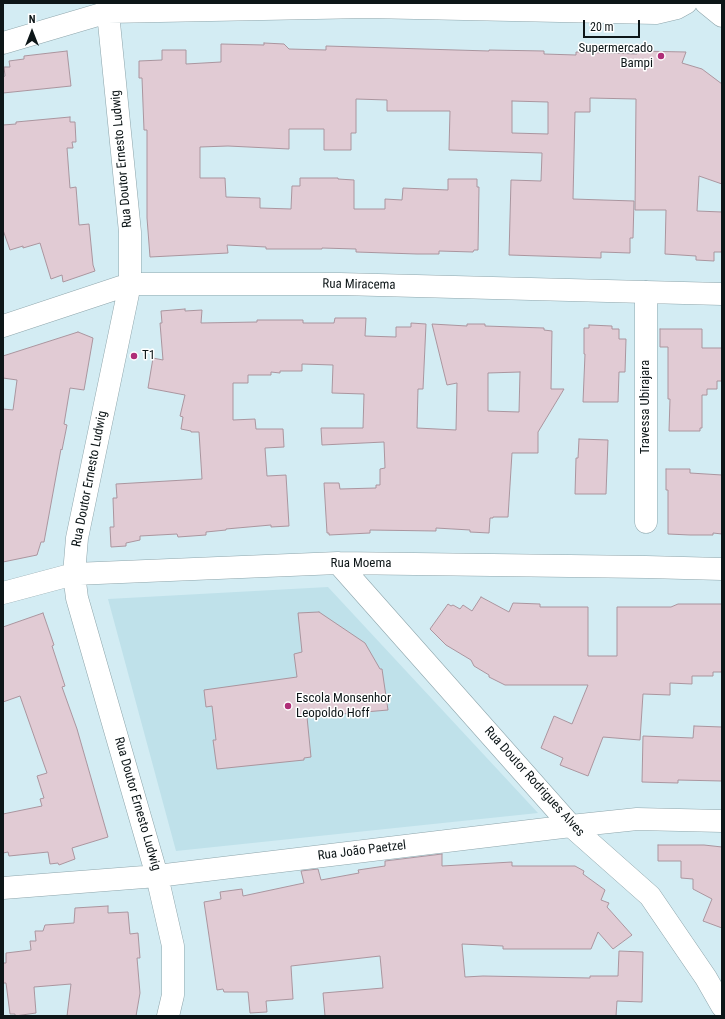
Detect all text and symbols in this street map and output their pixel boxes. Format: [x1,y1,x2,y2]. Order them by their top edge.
north arrow [12,12,52,52]
scale bar [585,12,642,38]
text: N [29,13,35,26]
text: 20 m [590,20,614,34]
place label: Supermercado Bampi [579,41,653,72]
marker: Supermercado Bampi [656,51,666,61]
street label: Rua Doutor Ernesto Ludwig [108,89,136,229]
street label: Rua Miracema [322,277,396,293]
place label: T1 [142,348,155,364]
marker: T1 [129,351,139,361]
street label: Travessa Ubirajara [638,360,654,454]
street label: Rua Doutor Ernesto Ludwig [69,410,111,548]
street label: Rua Moema [331,556,391,572]
place label: Escola Monsenhor Leopoldo Hoff [296,691,391,722]
marker: Escola Monsenhor Leopoldo Hoff [283,701,293,711]
street label: Rua Doutor Rodrigues Alves [481,724,587,840]
street label: Rua Doutor Ernesto Ludwig [110,735,164,873]
street label: Rua João Paetzel [317,838,407,864]

